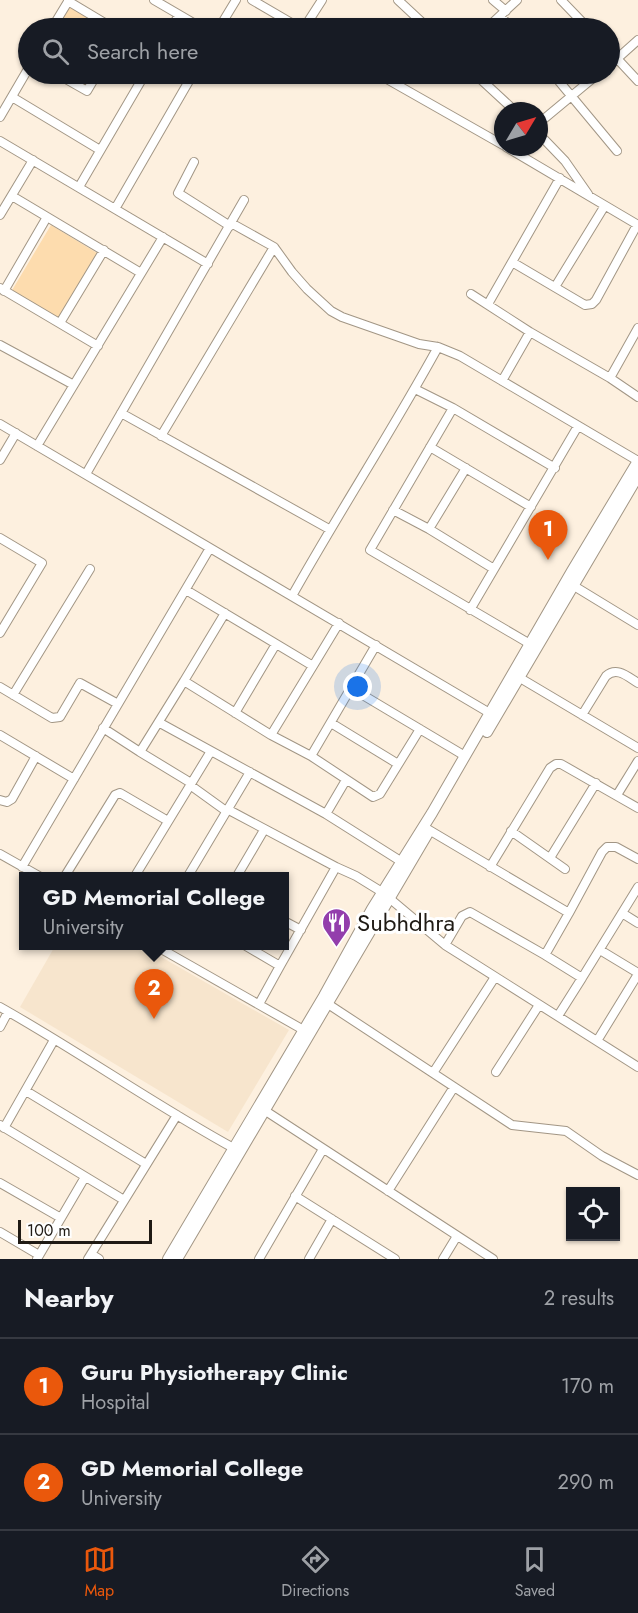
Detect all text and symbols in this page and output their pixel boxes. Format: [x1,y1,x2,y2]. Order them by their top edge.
search box [18,18,620,84]
icon: search [39,35,72,68]
text: Search here [87,35,198,67]
north arrow [494,102,548,156]
pin: 1 [528,510,568,560]
your location [343,672,372,701]
popup [19,872,289,950]
text: GD Memorial College [43,881,265,913]
place label: Subhdhra [357,905,455,940]
restaurant icon: Subhdhra [320,906,352,948]
text: University [43,913,124,942]
pin: 2 [134,970,174,1019]
map controls [566,1187,620,1241]
button: locate [566,1187,620,1241]
scale bar [18,1217,152,1244]
text: 100 m [27,1219,71,1242]
text: Nearby [24,1279,113,1317]
text: 2 results [544,1284,614,1313]
text: Guru Physiotherapy Clinic [81,1356,348,1388]
text: 1 [38,1372,49,1401]
text: 170 m [561,1372,614,1401]
text: Hospital [81,1388,150,1417]
text: GD Memorial College [81,1452,303,1484]
text: 2 [37,1468,50,1497]
text: 290 m [558,1468,614,1497]
text: University [81,1484,162,1513]
tab: Map [83,1543,116,1602]
tab: Directions [281,1543,349,1602]
tab: Saved [515,1543,555,1602]

